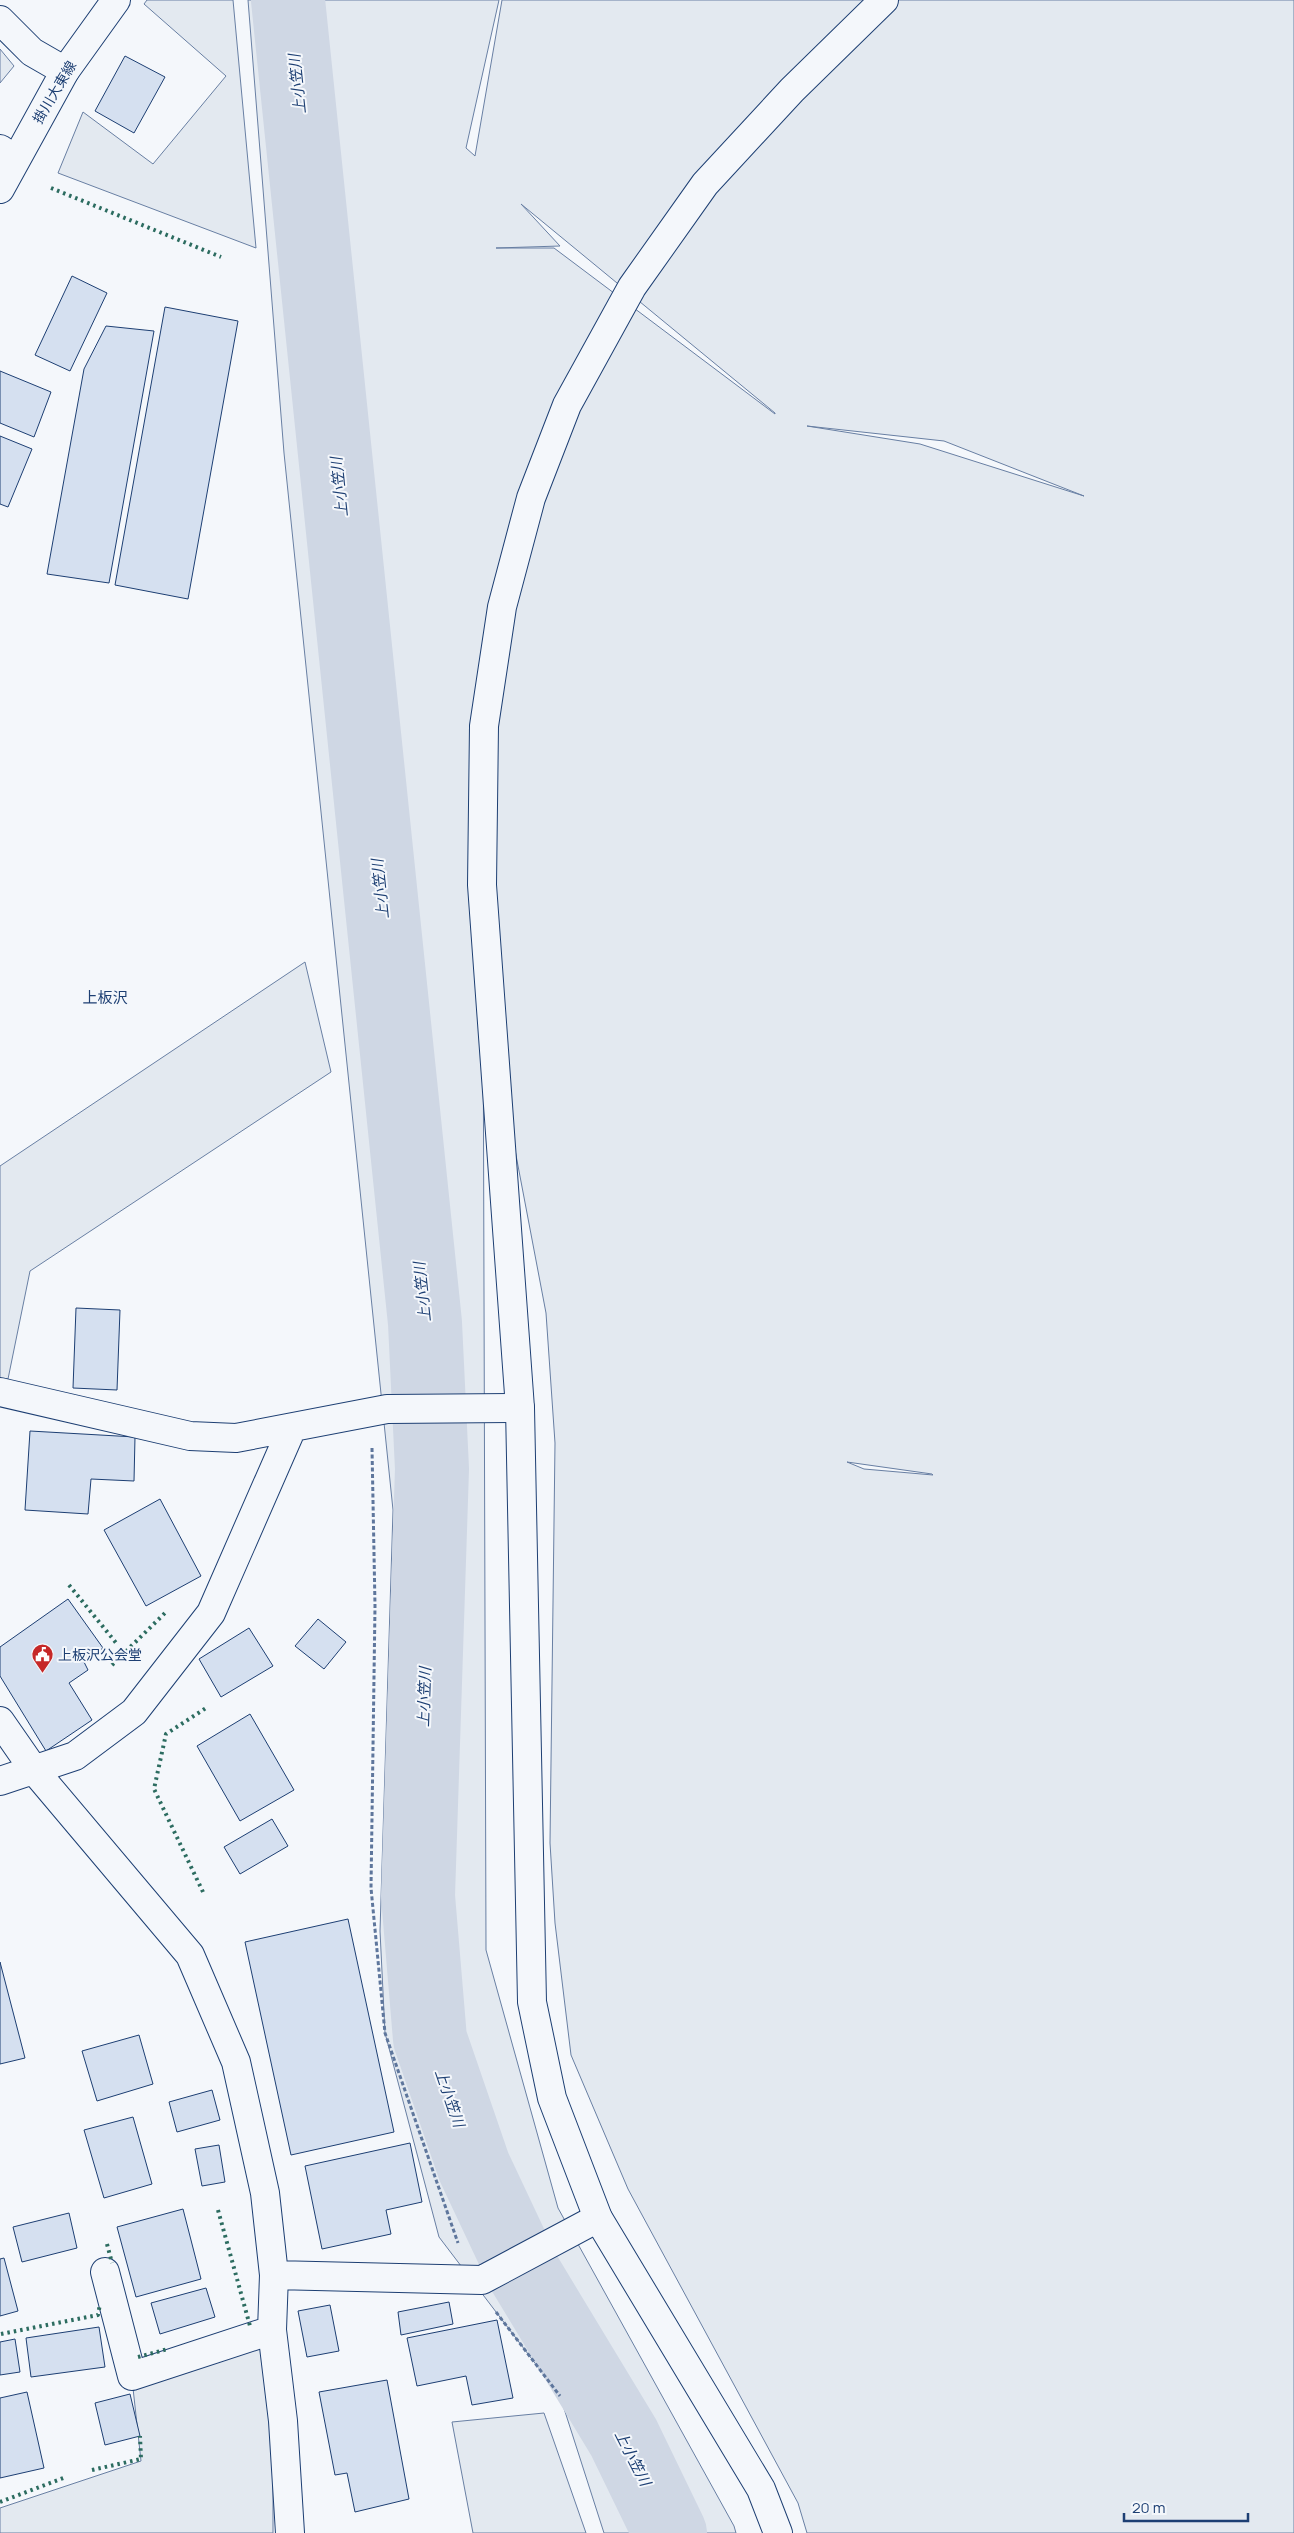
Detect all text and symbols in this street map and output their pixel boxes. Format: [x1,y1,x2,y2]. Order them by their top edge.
water label: 上小笠川 [283,51,311,115]
street label: 掛川大東線 [28,57,80,127]
water label: 上小笠川 [325,454,353,518]
water label: 上小笠川 [366,856,394,920]
district label: 上板沢 [82,987,128,1008]
water label: 上小笠川 [408,1259,436,1323]
public building icon: 上板沢公会堂 [30,1642,54,1673]
place label: 上板沢公会堂 [58,1645,142,1664]
water label: 上小笠川 [412,1665,436,1727]
water label: 上小笠川 [430,2066,470,2132]
water label: 上小笠川 [610,2426,657,2491]
scale bar [1124,2490,1248,2522]
text: 20 m [1132,2497,1165,2518]

